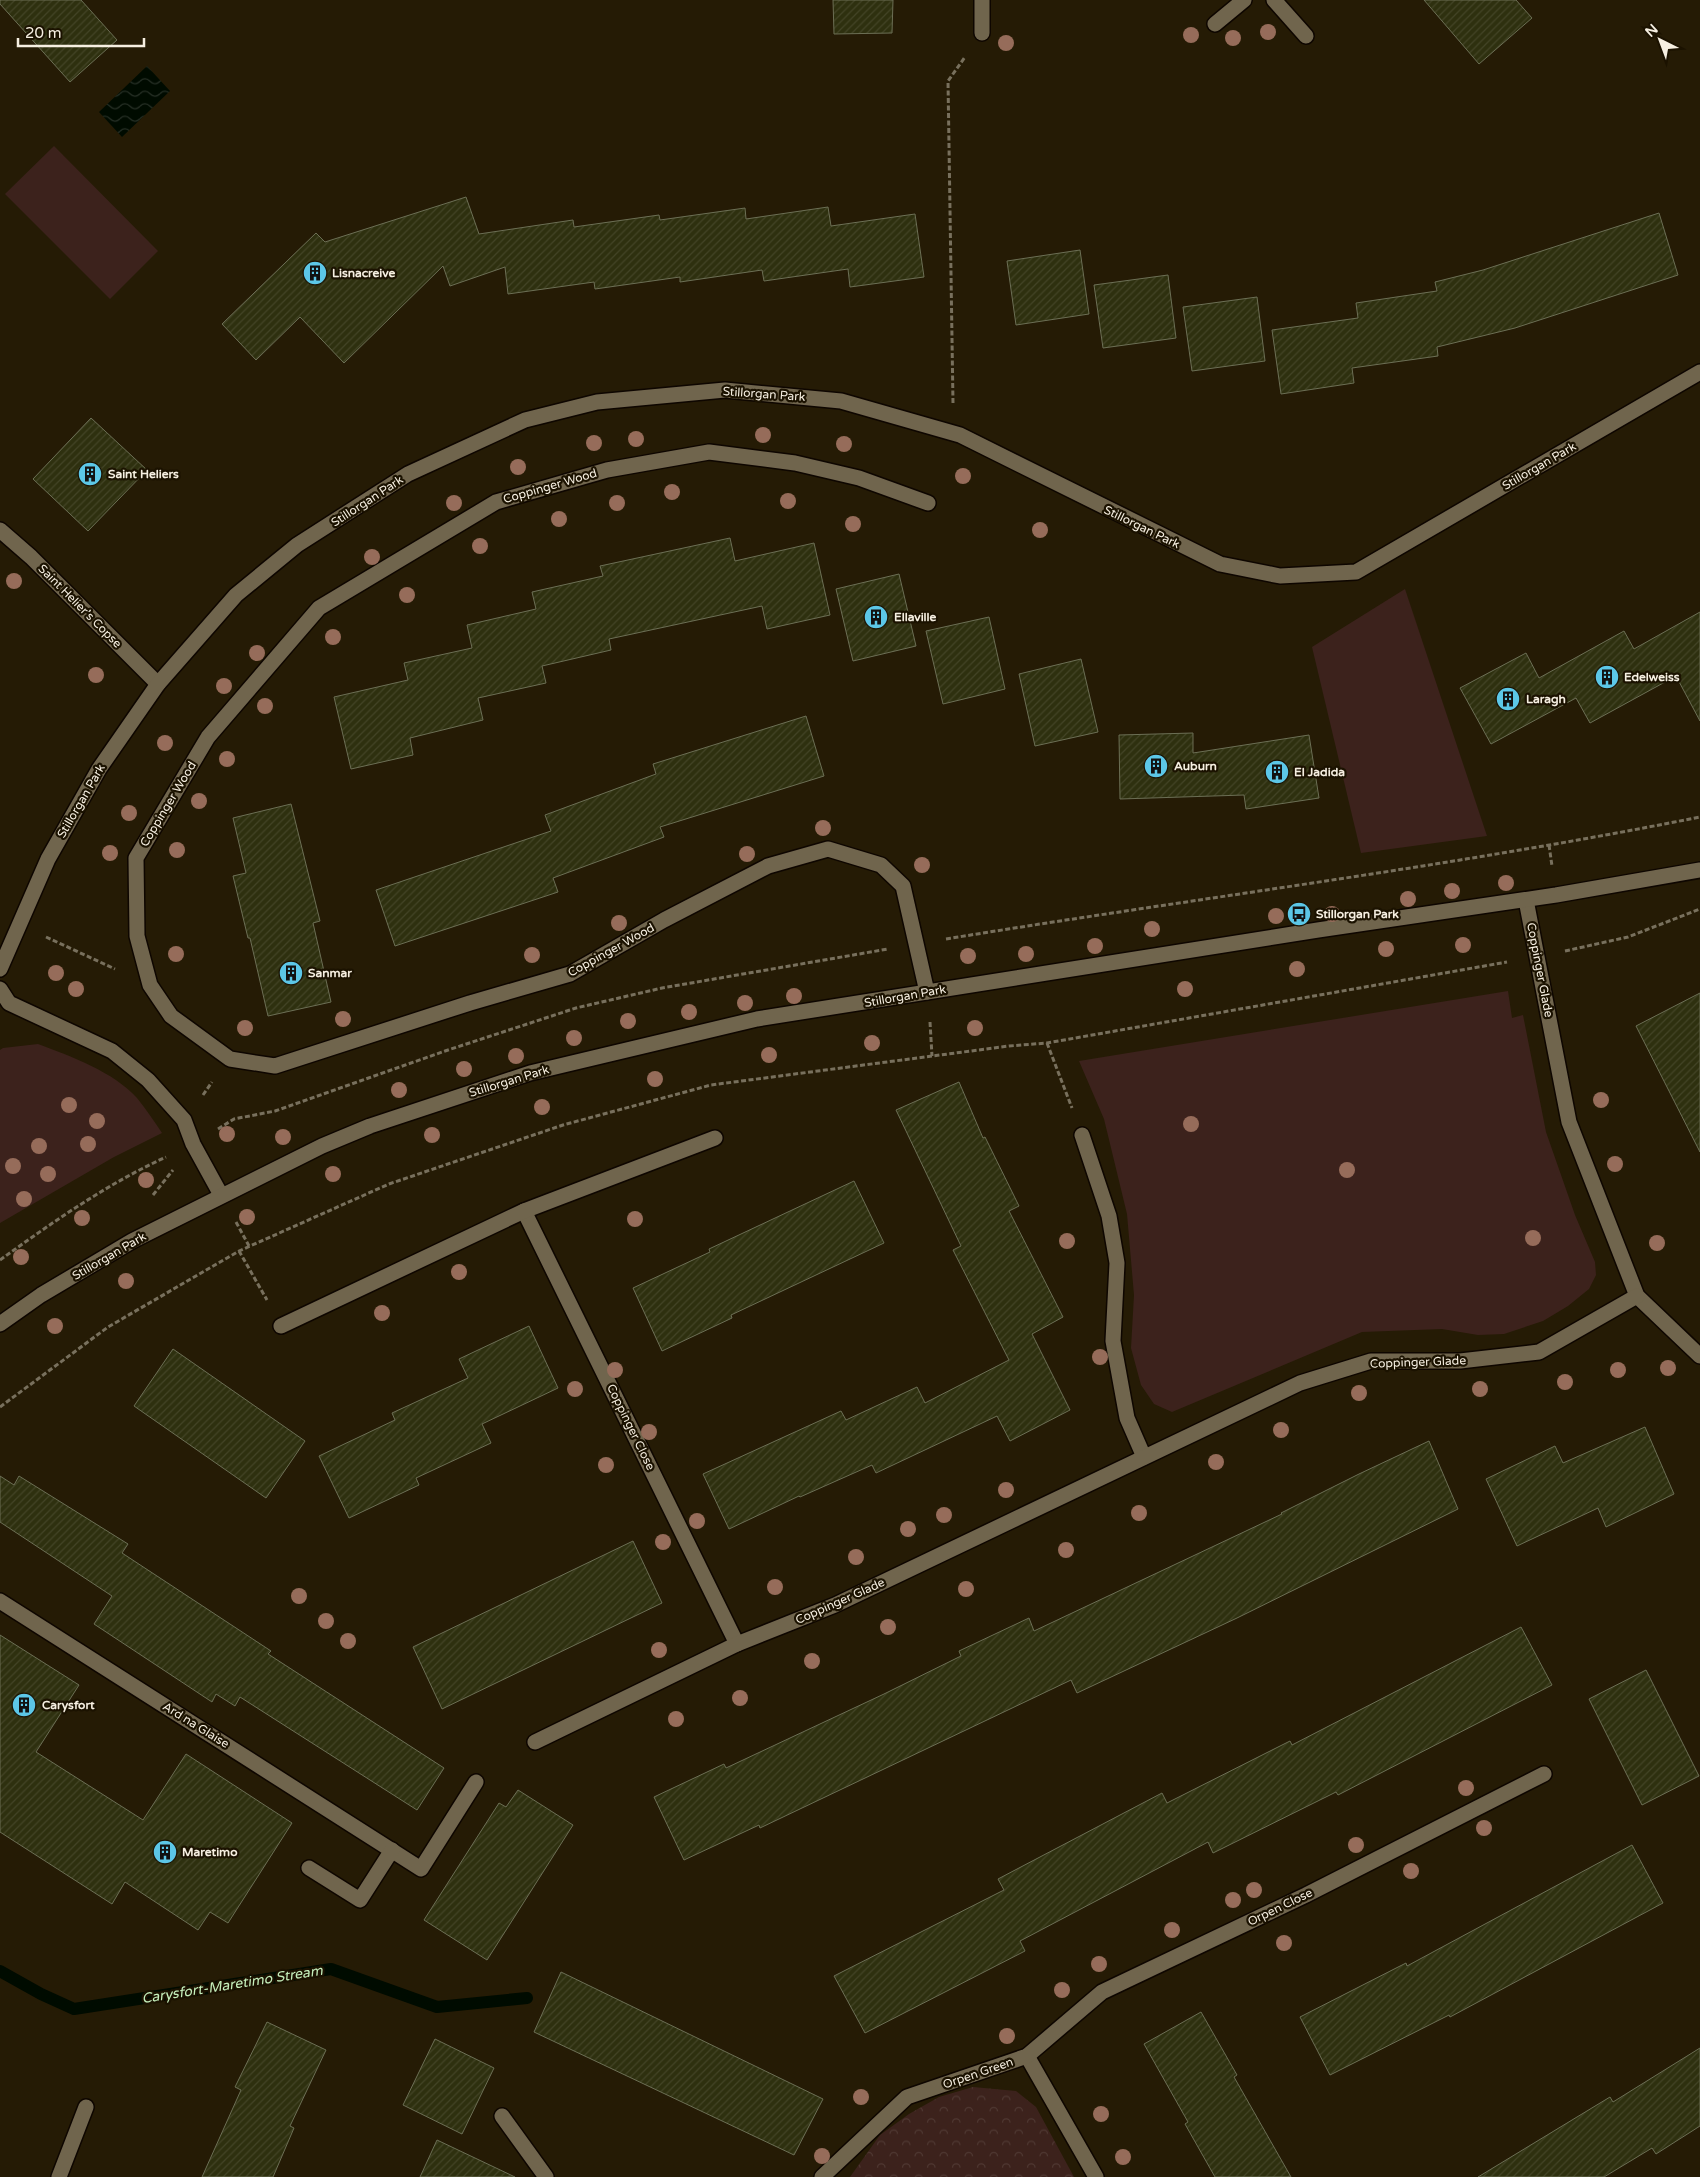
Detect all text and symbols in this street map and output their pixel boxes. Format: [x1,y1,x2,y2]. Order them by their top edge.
scale bar [18,15,144,47]
north arrow [1635,15,1685,65]
text: N [1642,21,1662,41]
text: 20 m [25,24,62,42]
building icon: Lisnacreive [302,260,328,286]
place label: Lisnacreive [332,266,396,280]
street label: Stillorgan Park [722,384,806,404]
street label: Stillorgan Park [1500,439,1579,493]
building icon: Saint Heliers [77,461,103,487]
street label: Coppinger Wood [502,466,598,506]
place label: Saint Heliers [108,467,179,481]
street label: Stillorgan Park [328,472,406,529]
street label: Stillorgan Park [1102,503,1183,552]
street label: Saint Helier's Copse [35,561,125,651]
building icon: Ellaville [863,604,889,630]
place label: Ellaville [894,610,937,624]
building icon: Edelweiss [1594,664,1620,690]
place label: Edelweiss [1624,670,1680,684]
building icon: Laragh [1495,686,1521,712]
place label: Laragh [1526,692,1566,707]
building icon: Auburn [1143,753,1169,779]
street label: Coppinger Wood [137,759,199,849]
place label: Auburn [1174,759,1217,773]
building icon: El Jadida [1264,759,1290,785]
street label: Stillorgan Park [54,761,108,840]
place label: El Jadida [1294,765,1345,779]
bus stop icon: Stillorgan Park [1286,901,1312,927]
place label: Stillorgan Park [1316,907,1399,922]
street label: Coppinger Wood [565,920,657,980]
street label: Coppinger Glade [1524,921,1556,1019]
building icon: Sanmar [278,960,304,986]
place label: Sanmar [308,966,352,980]
street label: Stillorgan Park [863,982,947,1010]
street label: Stillorgan Park [467,1062,551,1100]
street label: Stillorgan Park [70,1229,149,1283]
street label: Coppinger Glade [1370,1353,1466,1371]
street label: Coppinger Close [604,1382,658,1473]
street label: Coppinger Glade [793,1575,887,1627]
building icon: Carysfort [11,1692,37,1718]
place label: Carysfort [42,1698,95,1713]
street label: Ard na Glaise [160,1699,232,1751]
building icon: Maretimo [152,1839,178,1865]
place label: Maretimo [182,1845,237,1859]
street label: Orpen Close [1245,1885,1315,1929]
water label: Carysfort-Maretimo Stream [140,1962,325,2007]
street label: Orpen Green [941,2054,1015,2092]

